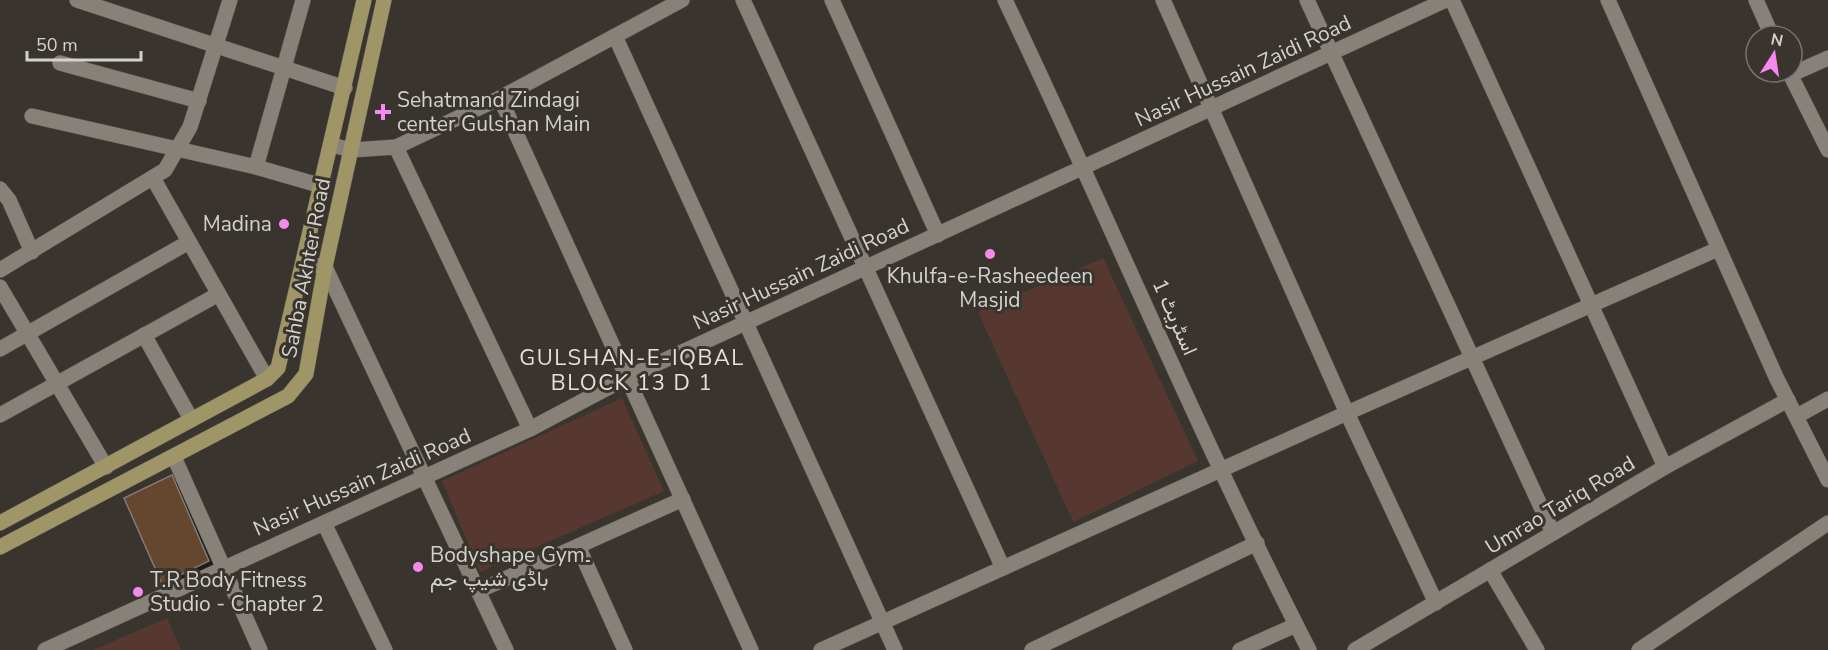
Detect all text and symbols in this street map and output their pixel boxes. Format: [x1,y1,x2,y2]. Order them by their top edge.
street label: Nasir Hussain Zaidi Road [1130,9,1356,133]
scale bar [27,24,141,62]
north arrow [1744,24,1804,84]
text: N [1769,28,1785,52]
text: 50 m [36,33,78,57]
place label: Sehatmand Zindagi center Gulshan Main [397,86,590,138]
marker: Sehatmand Zindagi center Gulshan Main [374,103,392,121]
street label: Sahba Akhter Road [275,176,337,360]
place label: Madina [203,210,272,238]
street label: Nasir Hussain Zaidi Road [688,212,914,336]
marker: Madina [277,217,291,231]
marker: Khulfa-e-Rasheedeen Masjid [983,247,997,261]
place label: Khulfa-e-Rasheedeen Masjid [887,262,1093,314]
street label: اسٹریٹ 1 [1146,274,1204,360]
district label: GULSHAN-E-IQBAL BLOCK 13 D 1 [519,343,745,398]
street label: Nasir Hussain Zaidi Road [249,421,475,543]
street label: Umrao Tariq Road [1480,449,1640,561]
place label: Bodyshape Gym۔ باڈی شیپ جم [430,541,591,593]
marker: Bodyshape Gym۔ باڈی شیپ جم [411,560,425,574]
place label: T.R Body Fitness Studio - Chapter 2 [150,566,324,618]
marker: T.R Body Fitness Studio - Chapter 2 [131,585,145,599]

